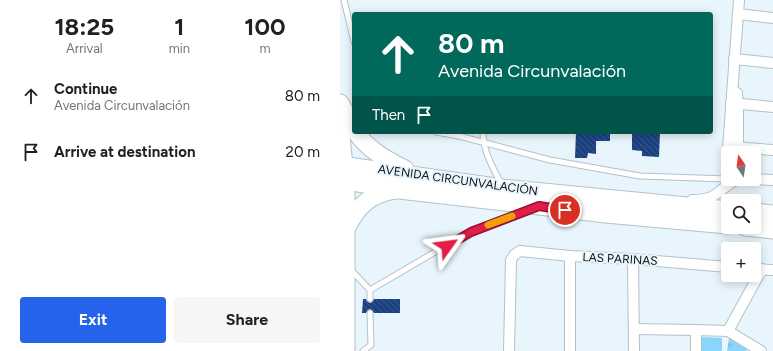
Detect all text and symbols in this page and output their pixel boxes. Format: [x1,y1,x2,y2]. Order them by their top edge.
text: 18:25 [54,12,114,41]
text: 1 [174,12,184,41]
text: 100 [244,12,286,41]
text: 80 m [438,26,504,60]
icon: ahead [372,28,424,80]
text: Arrival [66,41,103,56]
text: min [169,41,190,56]
text: m [259,41,271,56]
text: Avenida Circunvalación [438,60,626,82]
text: Continue [54,80,117,98]
icon: ahead [20,85,42,107]
text: 80 m [285,87,320,105]
text: Avenida Circunvalación [54,98,190,113]
icon: arrive [413,104,435,126]
text: Then [372,106,405,124]
icon: arrive [20,141,42,163]
text: Arrive at destination [54,143,195,161]
text: 20 m [286,143,320,161]
north arrow [721,146,761,186]
map controls [721,146,761,282]
street label: AVENIDA CIRCUNVALACIÓN [377,162,539,198]
pin [548,193,582,227]
button: search [721,194,761,234]
icon: arrive [554,199,576,221]
position arrow [426,225,468,267]
button: + [721,242,761,282]
street label: LAS PARINAS [582,250,658,268]
button: Exit [20,297,166,343]
button: Share [174,297,320,343]

